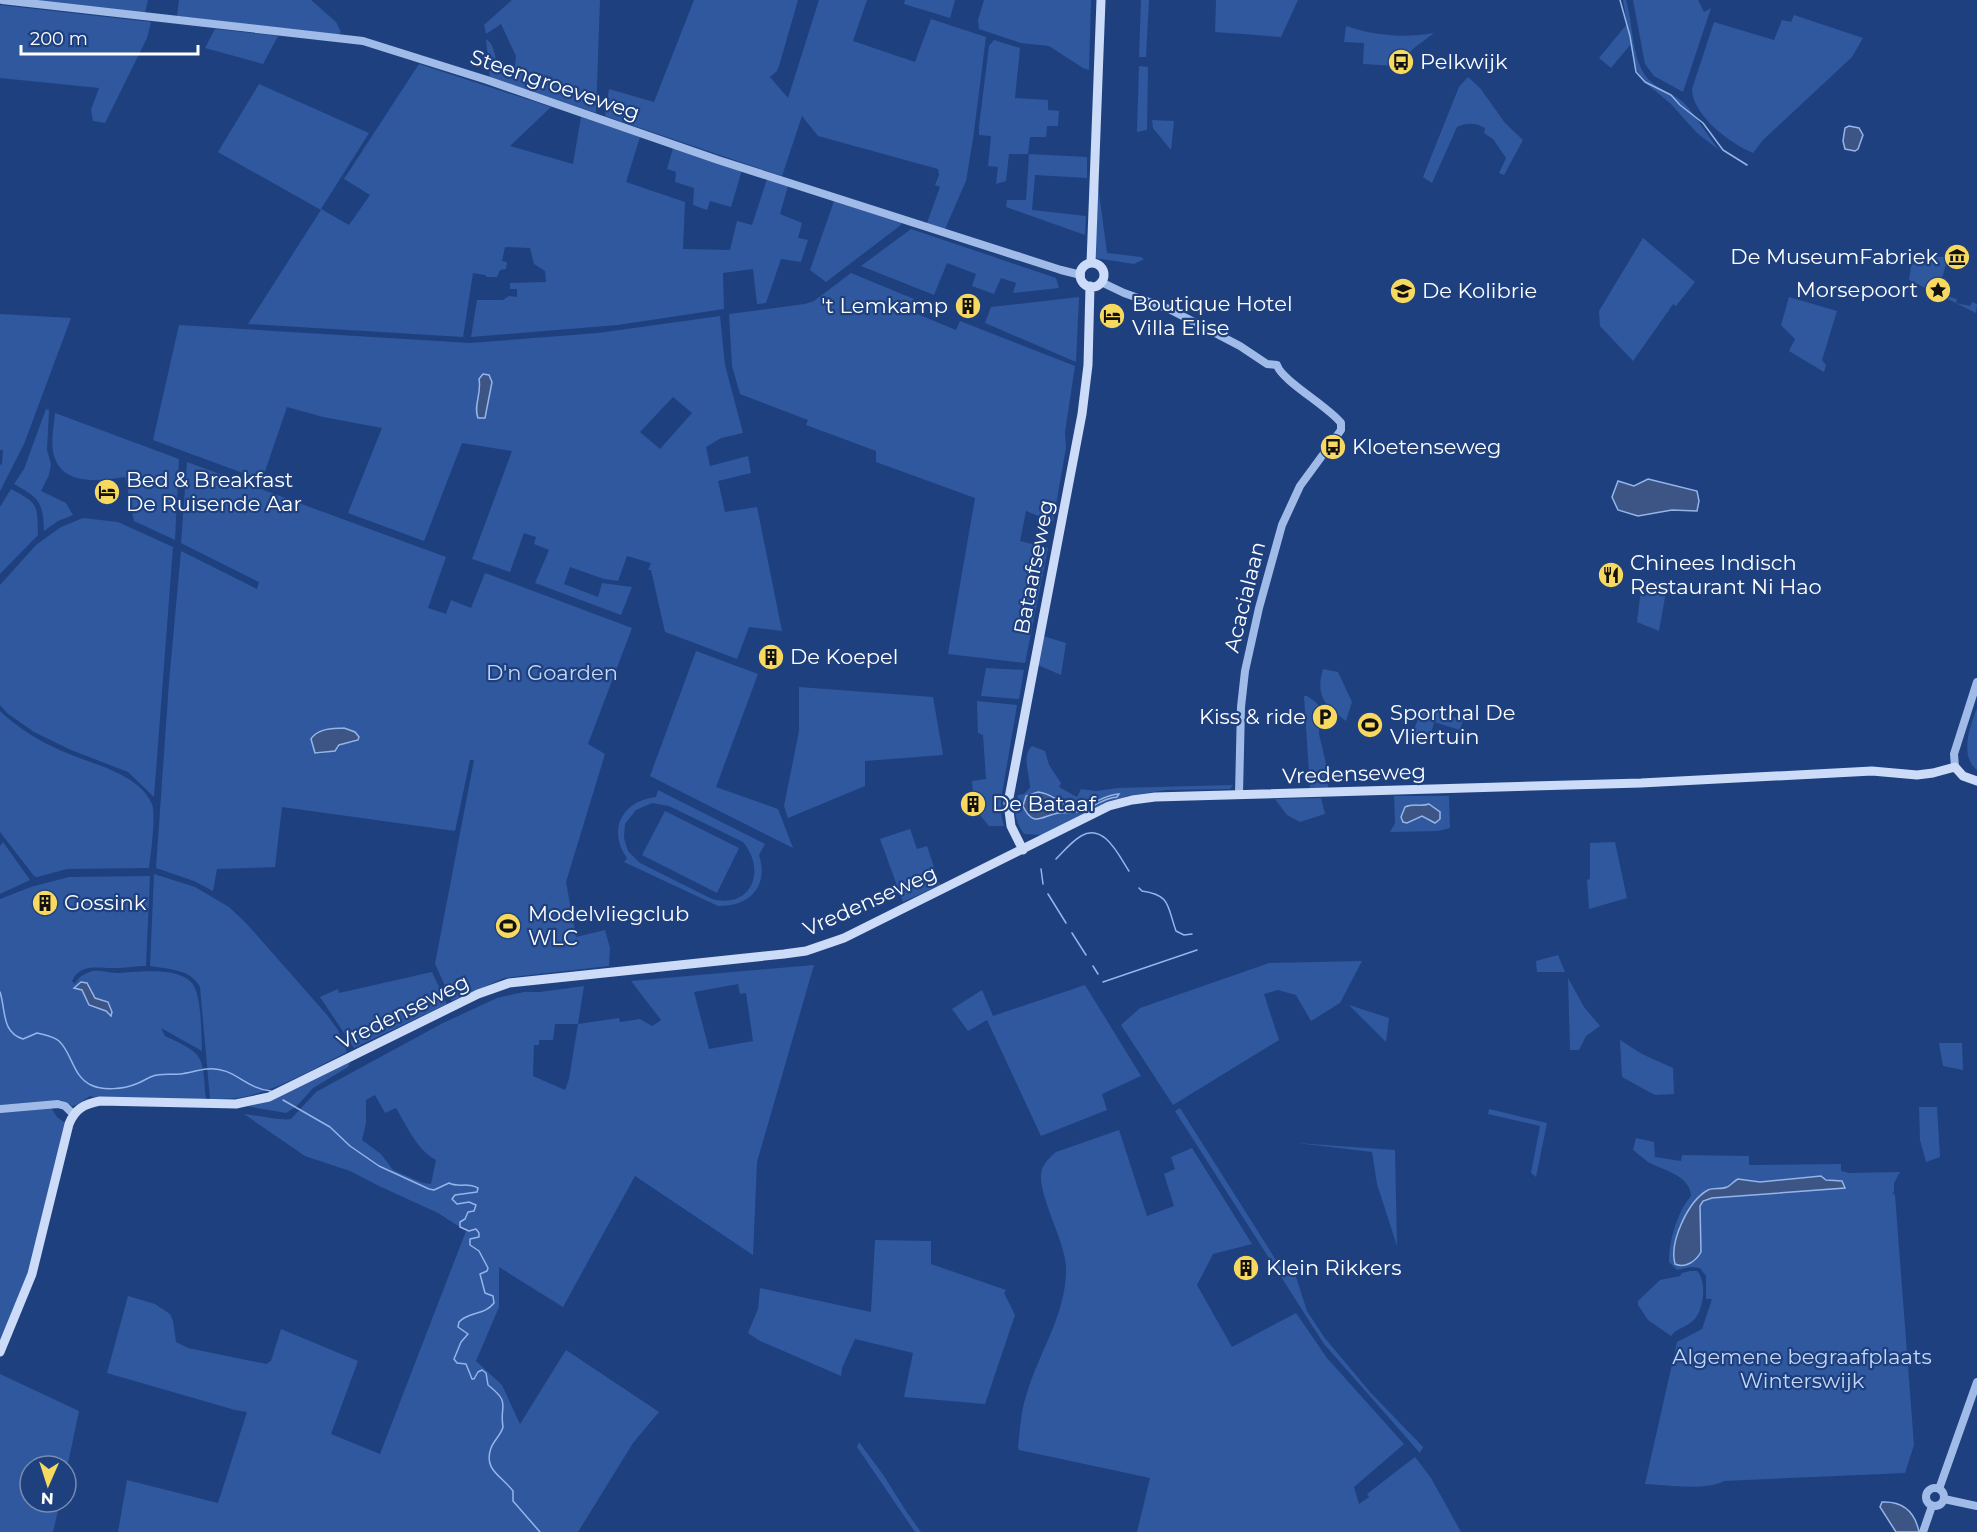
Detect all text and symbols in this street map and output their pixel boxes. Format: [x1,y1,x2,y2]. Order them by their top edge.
scale bar [21,18,198,56]
text: 200 m [30,28,88,50]
street label: Steengroeveweg [467,44,643,125]
bus stop icon: Pelkwijk [1386,47,1416,77]
place label: Pelkwijk [1420,49,1508,74]
museum icon: De MuseumFabriek [1942,242,1972,272]
place label: De MuseumFabriek [1730,244,1938,269]
place icon: Morsepoort [1923,275,1953,305]
school or university icon: De Kolibrie [1388,276,1418,306]
place label: Morsepoort [1796,277,1918,302]
place label: De Kolibrie [1422,278,1537,303]
building icon: 't Lemkamp [953,291,983,321]
place label: Boutique Hotel Villa Elise [1132,291,1293,340]
place label: 't Lemkamp [821,293,948,318]
hotel icon: Boutique Hotel Villa Elise [1097,301,1127,331]
bus stop icon: Kloetenseweg [1318,432,1348,462]
place label: Kloetenseweg [1352,434,1501,459]
place label: Bed & Breakfast De Ruisende Aar [126,467,302,516]
hotel icon: Bed & Breakfast De Ruisende Aar [92,477,122,507]
street label: Bataafseweg [1008,498,1059,636]
street label: Acacialaan [1219,539,1270,655]
place label: Chinees Indisch Restaurant Ni Hao [1630,550,1822,599]
restaurant icon: Chinees Indisch Restaurant Ni Hao [1596,560,1626,590]
building icon: De Koepel [756,642,786,672]
place label: De Koepel [790,644,898,669]
park label: D'n Goarden [486,660,618,685]
place label: Sporthal De Vliertuin [1390,700,1515,749]
parking icon: Kiss & ride [1310,702,1340,732]
place label: Kiss & ride [1199,704,1306,729]
sports icon: Sporthal De Vliertuin [1355,710,1385,740]
street label: Vredenseweg [1282,758,1426,789]
building icon: De Bataaf [958,789,988,819]
place label: De Bataaf [992,791,1097,816]
street label: Vredenseweg [799,860,941,941]
building icon: Gossink [30,888,60,918]
place label: Gossink [64,890,147,915]
place label: Modelvliegclub WLC [528,901,689,950]
sports icon: Modelvliegclub WLC [493,911,523,941]
street label: Vredenseweg [333,969,473,1054]
building icon: Klein Rikkers [1231,1253,1261,1283]
place label: Klein Rikkers [1266,1255,1401,1280]
park label: Algemene begraafplaats Winterswijk [1672,1344,1932,1393]
north arrow [18,1454,78,1514]
text: N [40,1489,54,1508]

